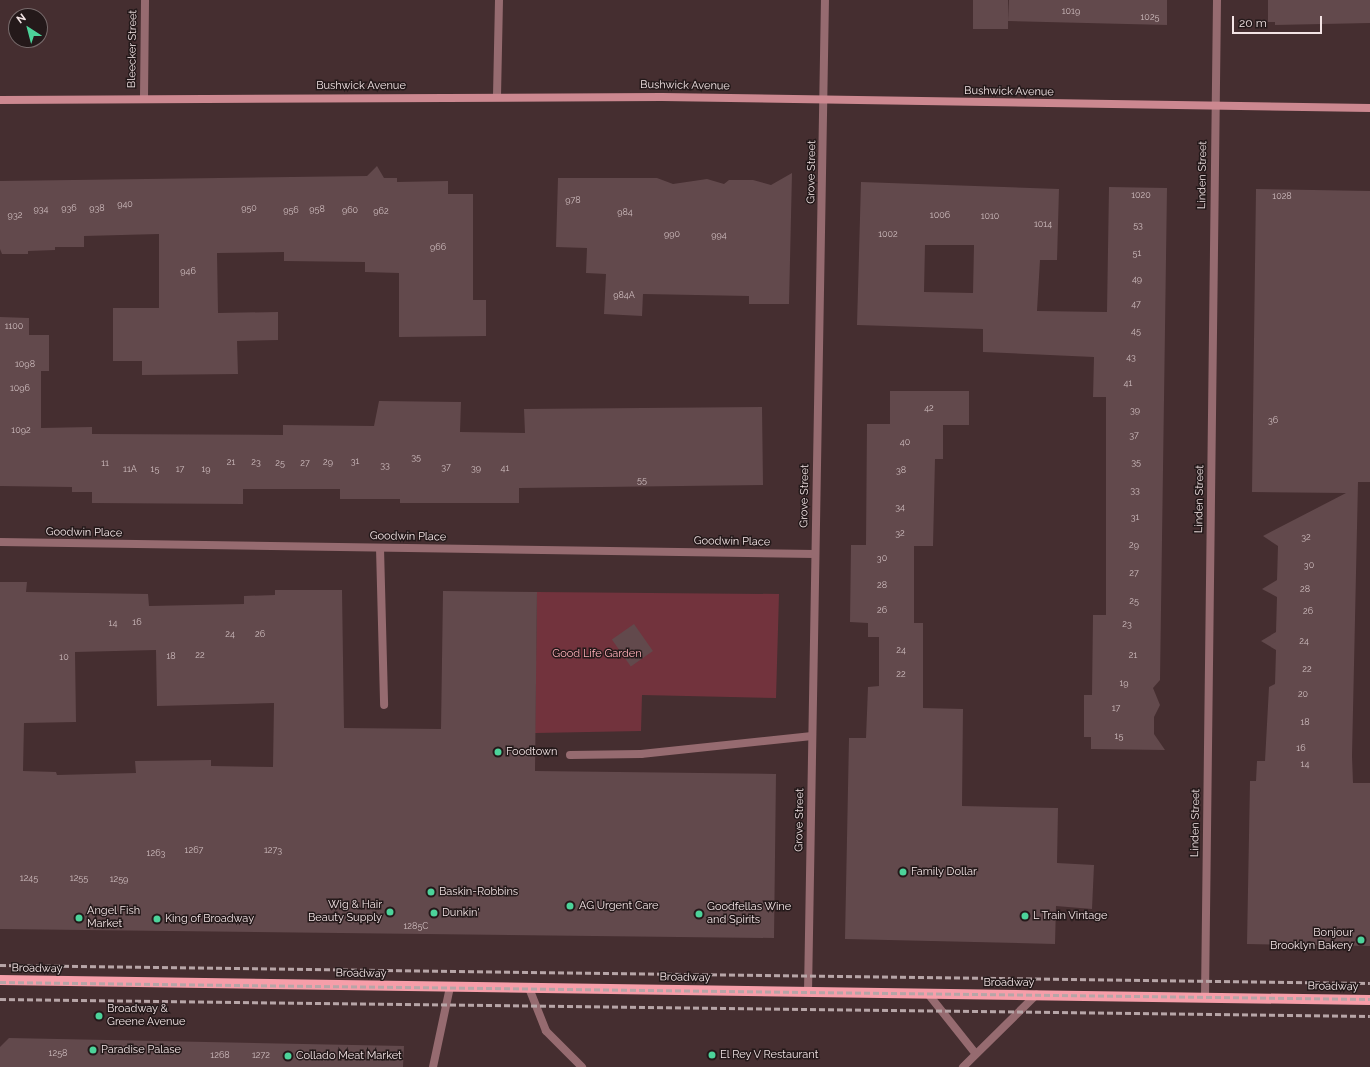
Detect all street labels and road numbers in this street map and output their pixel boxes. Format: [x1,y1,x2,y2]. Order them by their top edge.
street label: Bleecker Street [126,10,140,88]
street label: Bushwick Avenue [316,79,406,93]
street label: Bushwick Avenue [640,79,730,93]
street label: Bushwick Avenue [964,85,1054,99]
street label: Grove Street [805,140,819,204]
street label: Linden Street [1196,141,1210,209]
street label: Grove Street [798,464,812,528]
street label: Linden Street [1193,465,1207,533]
street label: Goodwin Place [46,526,122,540]
street label: Goodwin Place [370,530,446,544]
street label: Goodwin Place [694,535,770,549]
street label: Grove Street [793,788,807,852]
street label: Linden Street [1189,789,1203,857]
street label: Broadway [11,962,63,976]
street label: Broadway [335,967,387,981]
street label: Broadway [659,971,711,985]
street label: Broadway [984,976,1034,990]
street label: Broadway [1307,980,1359,994]

